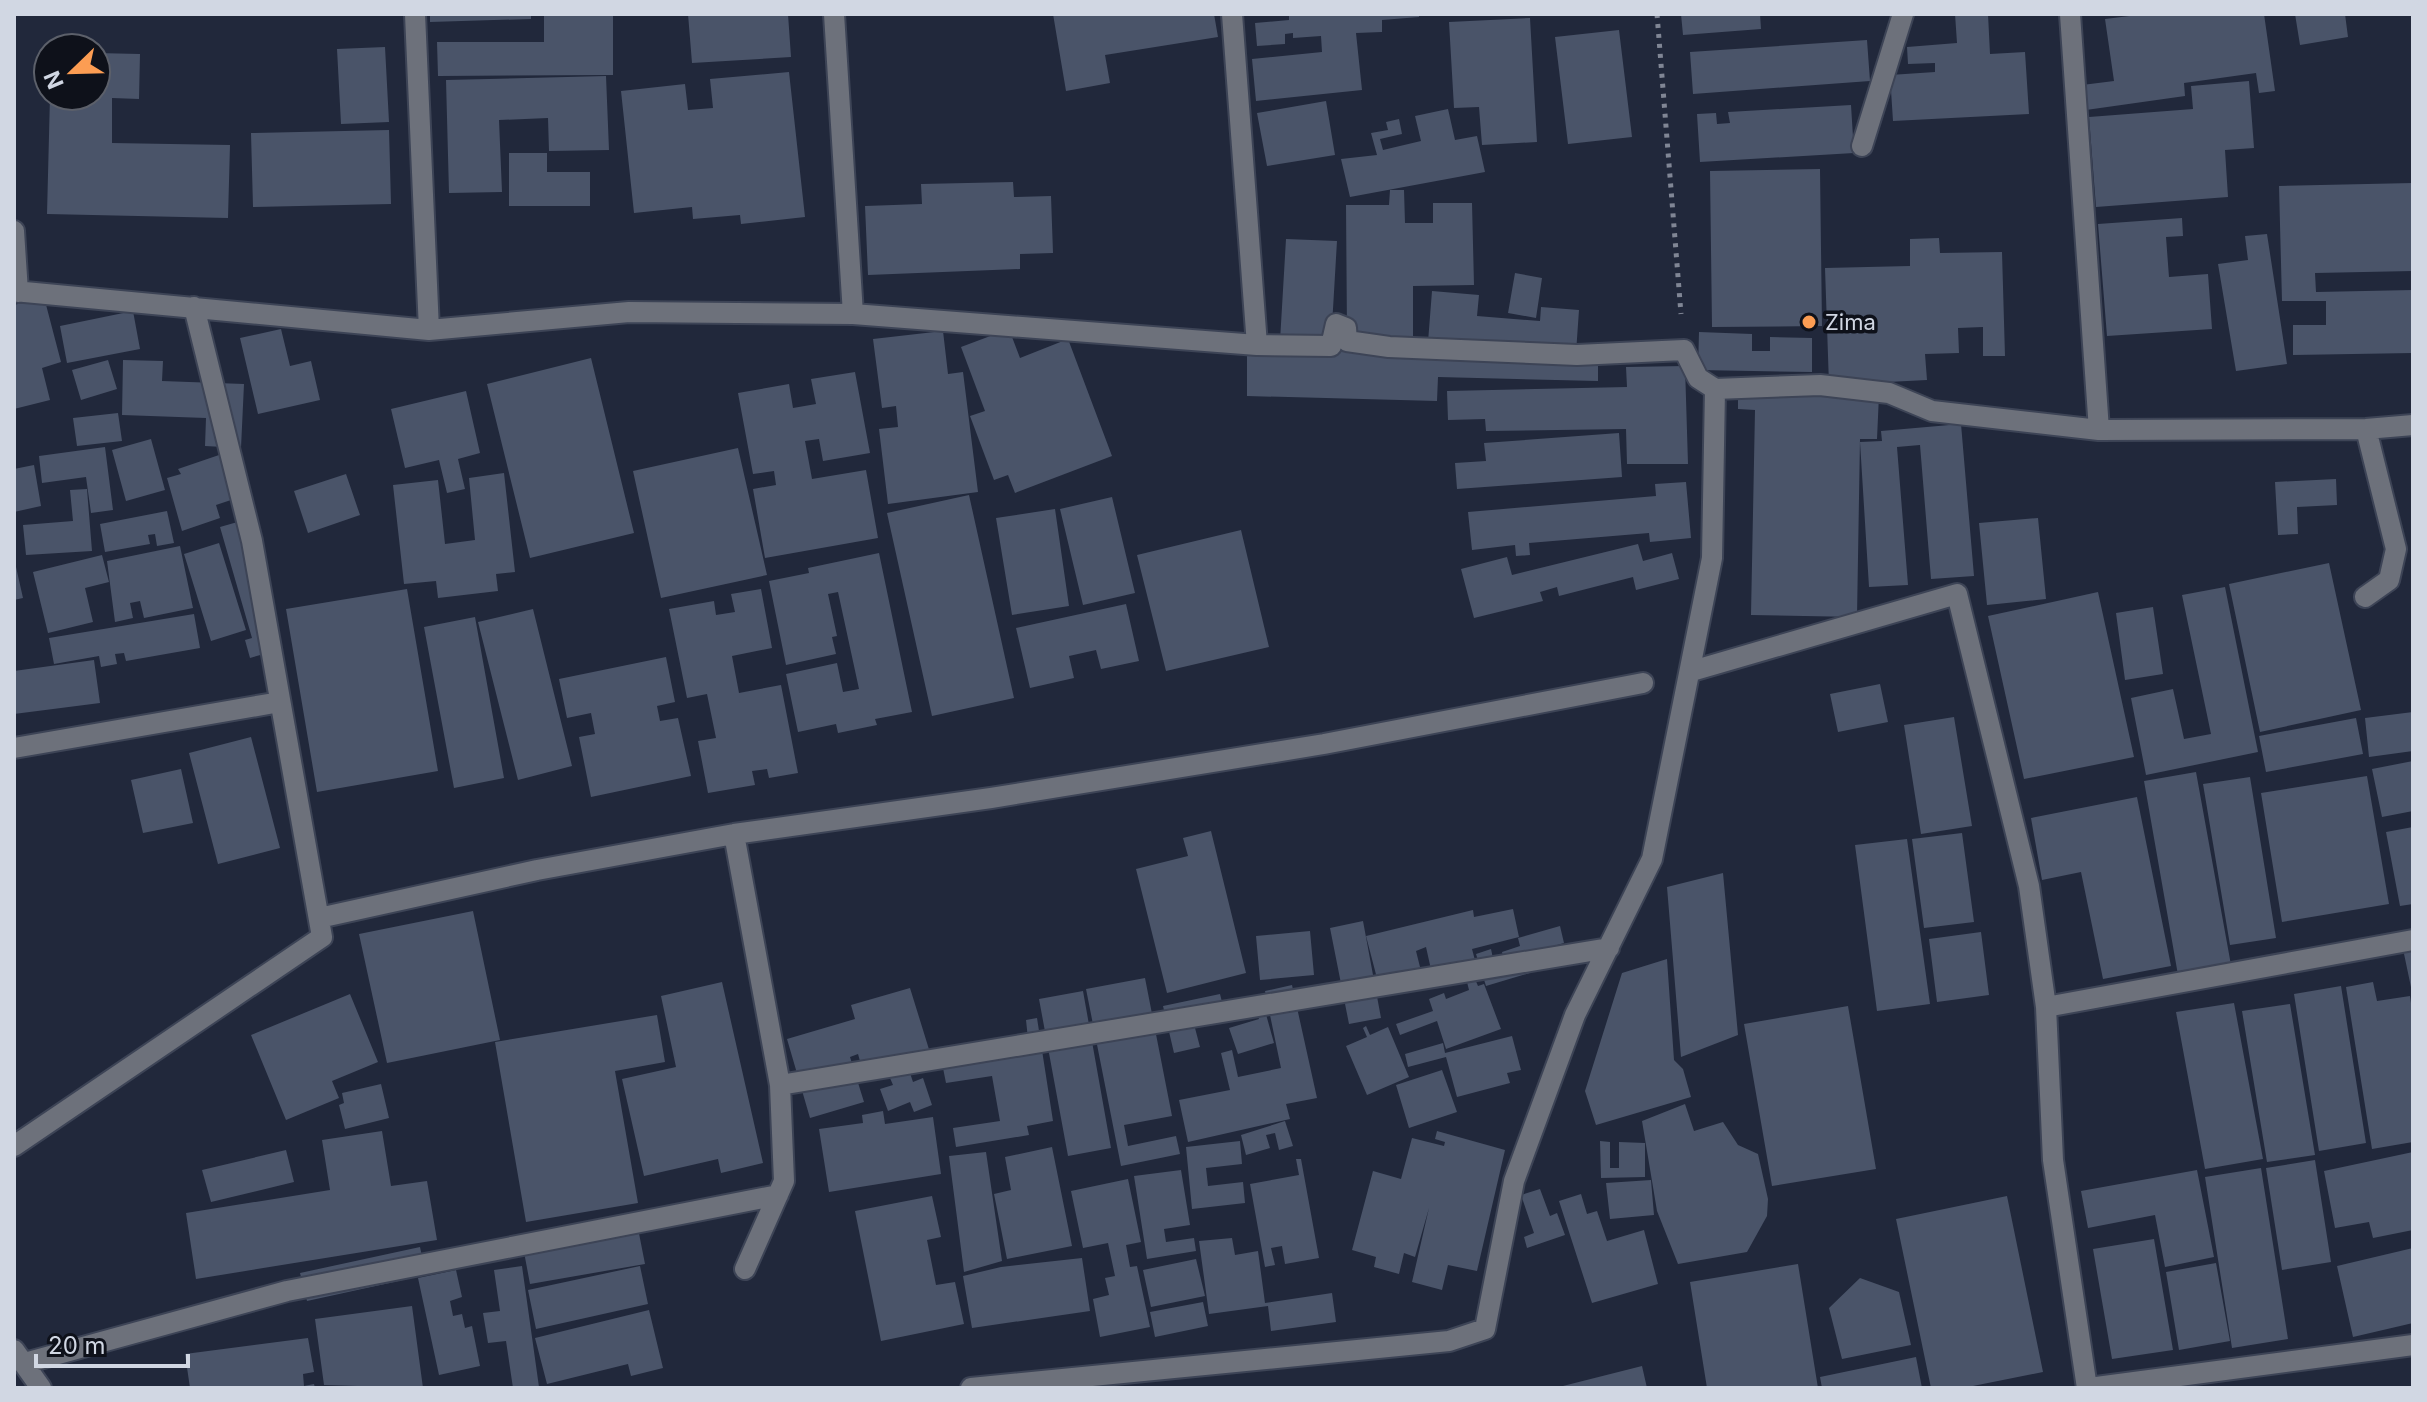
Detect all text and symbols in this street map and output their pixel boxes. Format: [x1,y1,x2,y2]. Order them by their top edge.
north arrow [32,32,112,112]
text: N [38,67,69,93]
place label: Zima [1825,309,1876,335]
marker: Zima [1800,313,1818,331]
scale bar [36,1318,188,1368]
text: 20 m [48,1331,106,1360]

